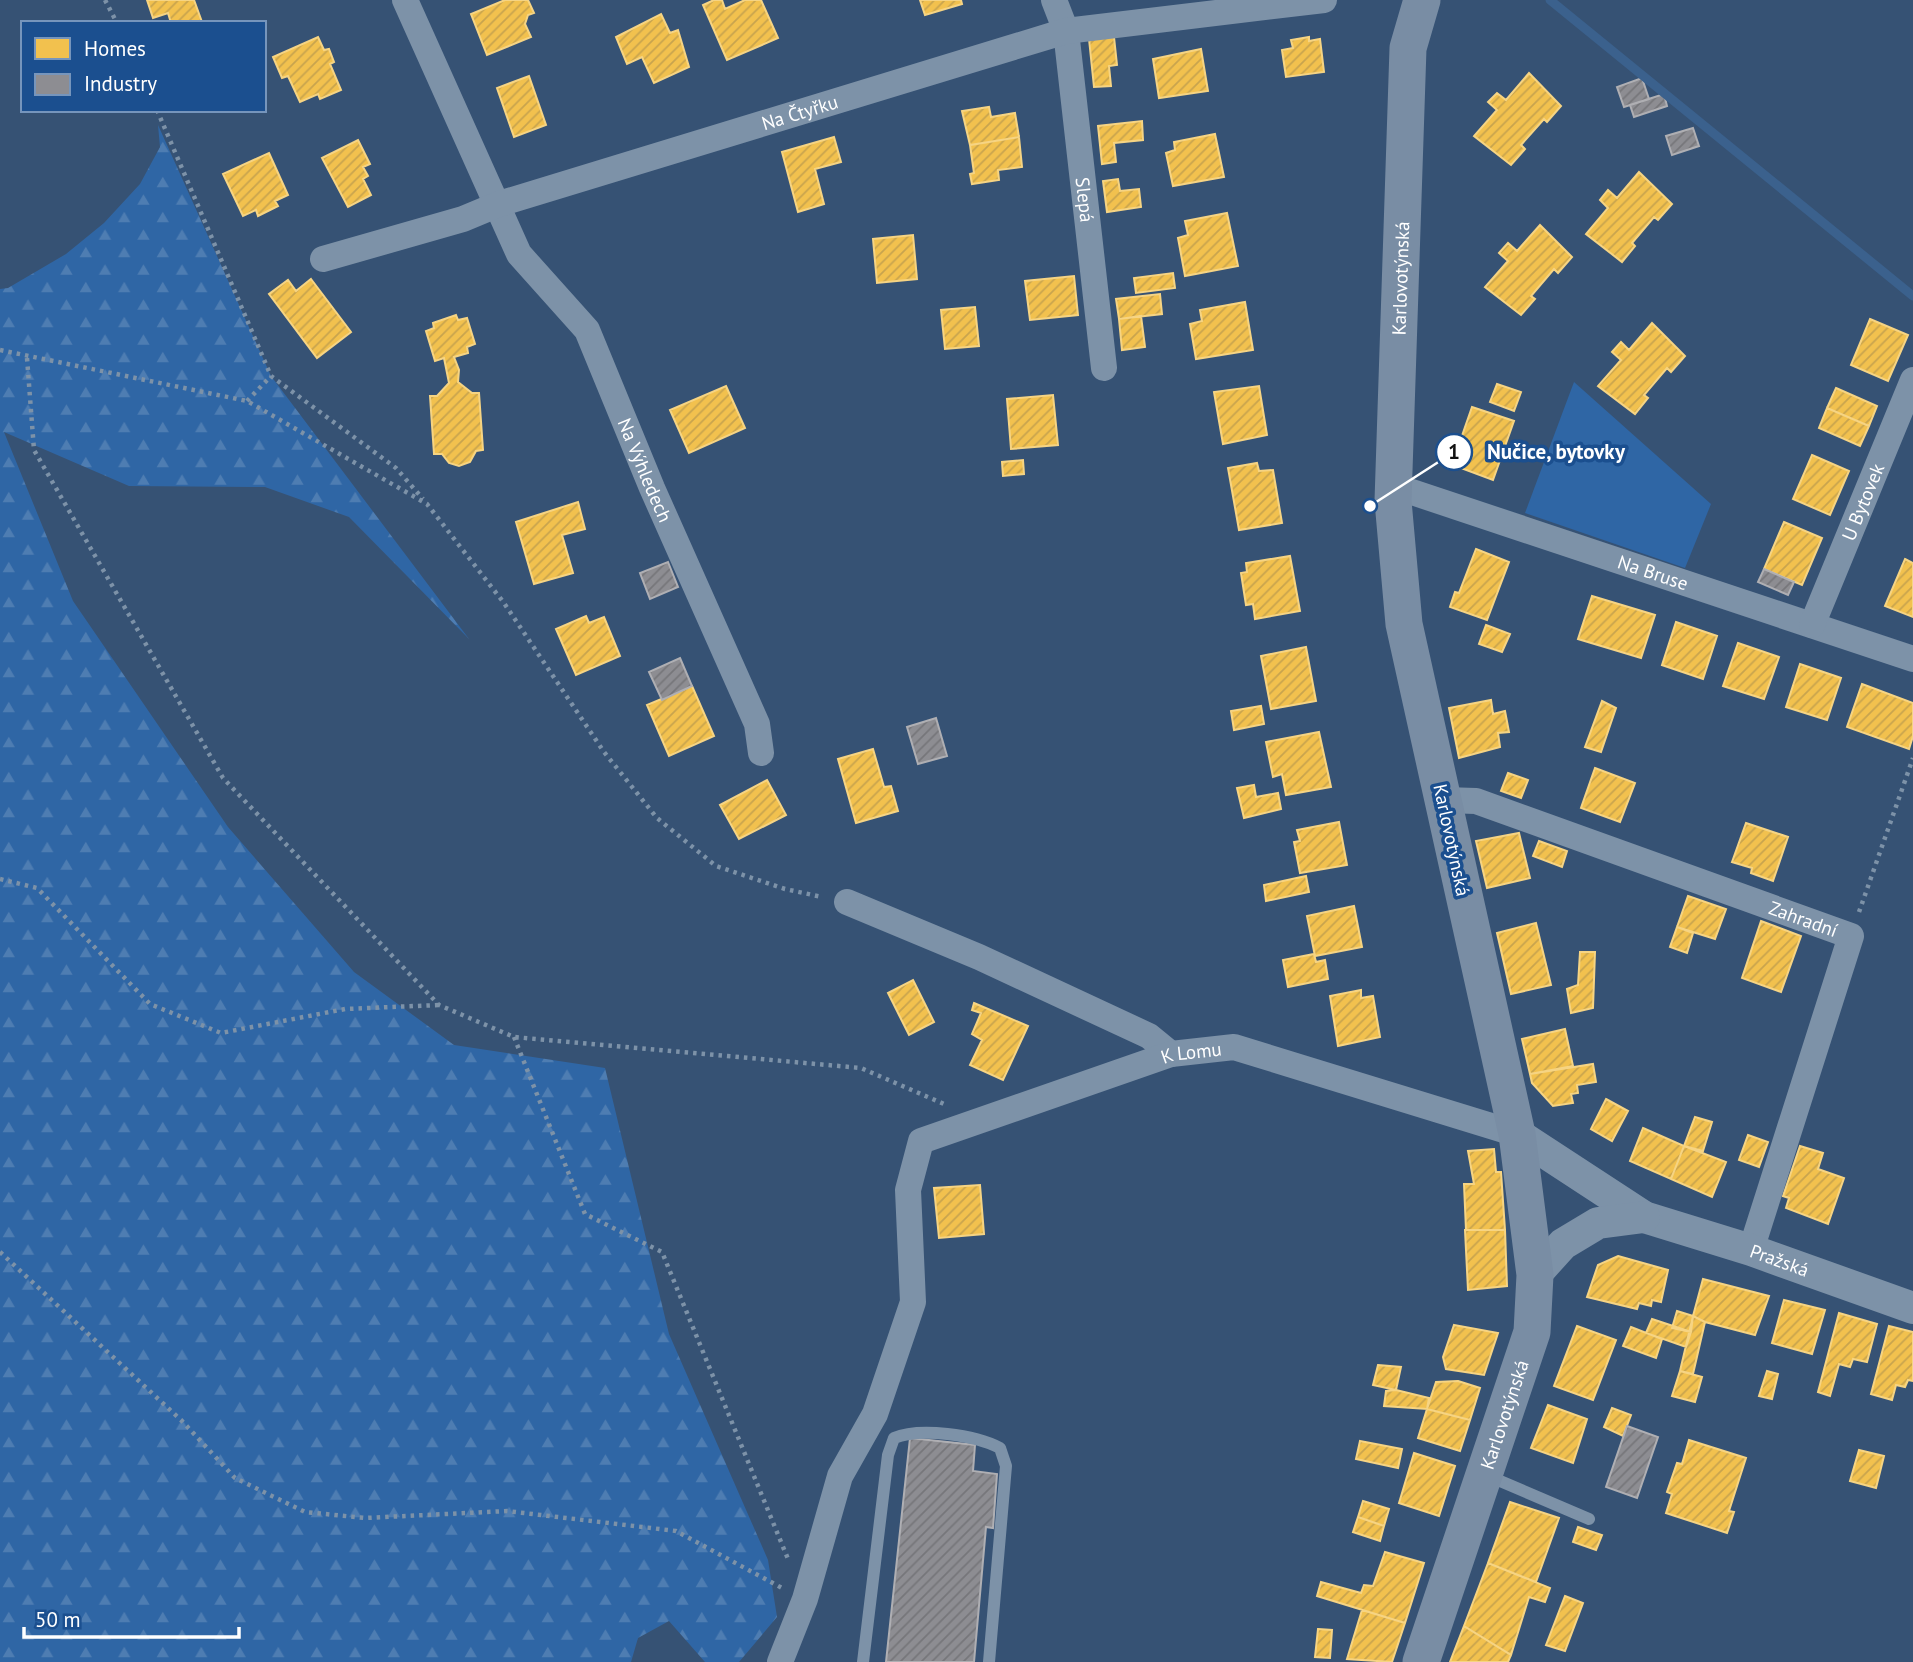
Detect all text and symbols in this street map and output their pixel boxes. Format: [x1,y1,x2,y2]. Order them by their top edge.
legend [21,21,266,112]
text: Homes [84,35,146,62]
text: Industry [84,70,157,97]
street label: Na Čtyřku [759,89,841,135]
street label: Slepá [1071,176,1099,223]
street label: Karlovotýnská [1386,221,1414,336]
street label: Na Výhledech [613,415,678,526]
callout: Nučice, bytovky [1437,431,1639,473]
text: 1 [1448,438,1460,465]
text: Nučice, bytovky [1487,438,1626,465]
street label: U Bytovek [1836,460,1889,544]
street label: Na Bruse [1615,549,1691,595]
street label: Karlovotýnská [1428,782,1476,898]
street label: Zahradní [1766,895,1841,942]
street label: K Lomu [1158,1036,1223,1069]
street label: Pražská [1747,1239,1812,1282]
street label: Karlovotýnská [1475,1357,1534,1472]
scale bar [24,1596,240,1640]
text: 50 m [35,1606,81,1633]

